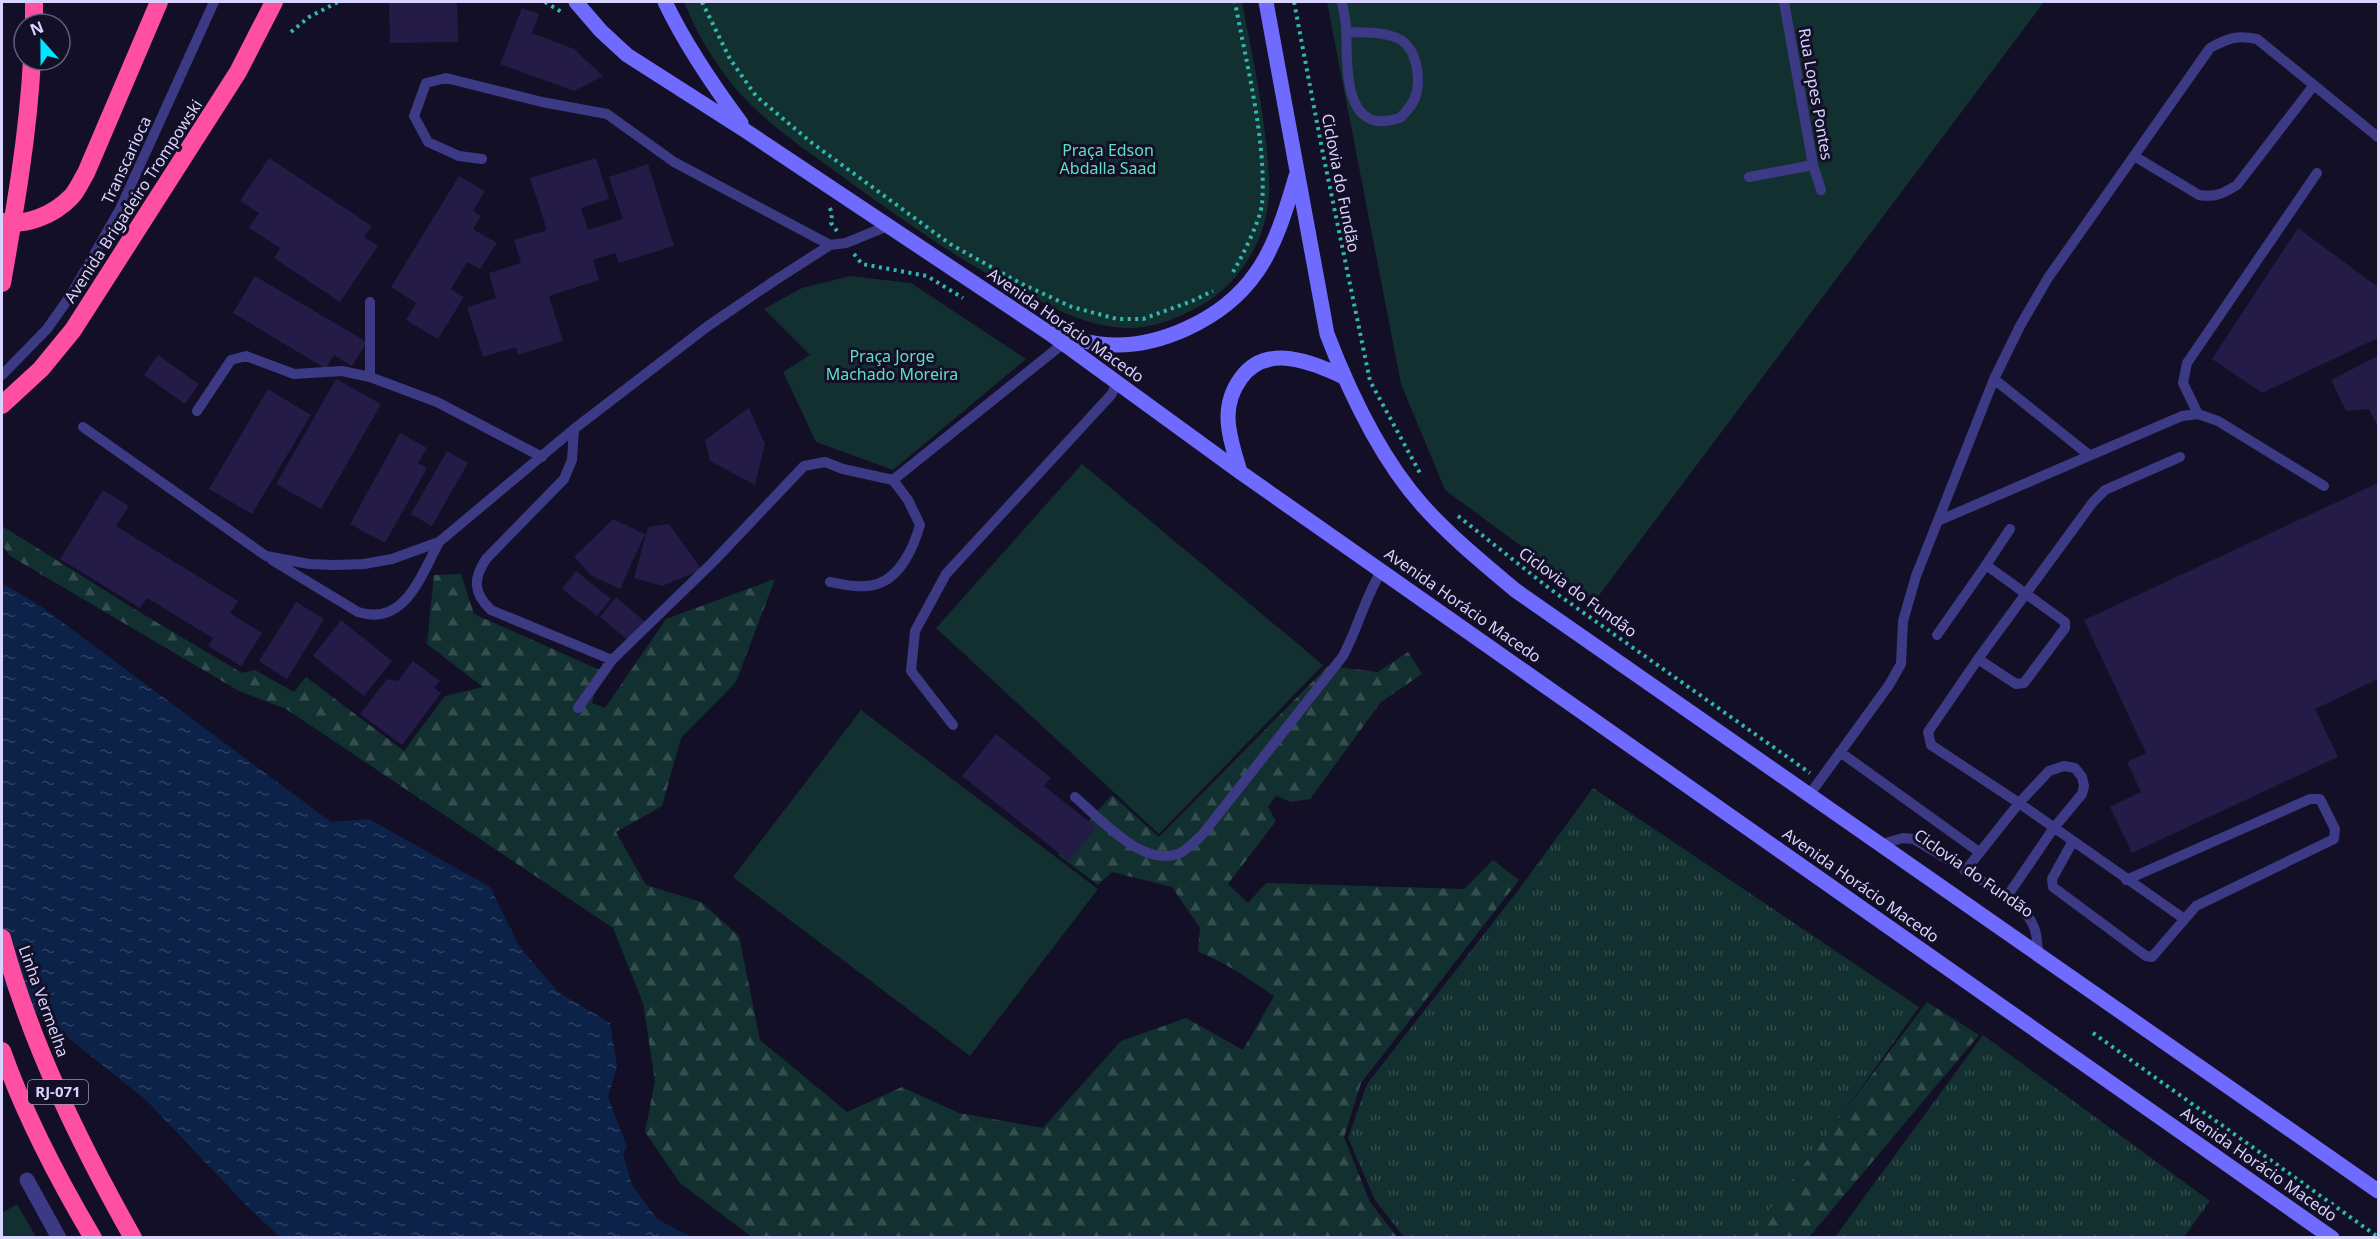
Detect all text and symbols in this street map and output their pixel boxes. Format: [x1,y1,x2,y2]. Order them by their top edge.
north arrow [12,12,72,72]
text: N [27,15,47,41]
street label: Rua Lopes Pontes [1794,26,1838,162]
street label: Avenida Brigadeiro Trompowski [59,95,207,307]
street label: Transcarioca [96,112,156,208]
street label: Ciclovia do Fundão [1317,112,1365,254]
park label: Praça Edson Abdalla Saad [1060,139,1156,179]
street label: Avenida Horácio Macedo [983,262,1149,388]
park label: Praça Jorge Machado Moreira [826,345,958,385]
street label: Avenida Horácio Macedo [1380,542,1546,668]
street label: Ciclovia do Fundão [1514,542,1642,642]
street label: Avenida Horácio Macedo [1778,822,1944,948]
street label: Ciclovia do Fundão [1910,824,2038,922]
street label: Linha Vermelha [14,942,74,1060]
road number: RJ-071 [28,1080,88,1104]
street label: Avenida Horácio Macedo [2176,1101,2342,1227]

